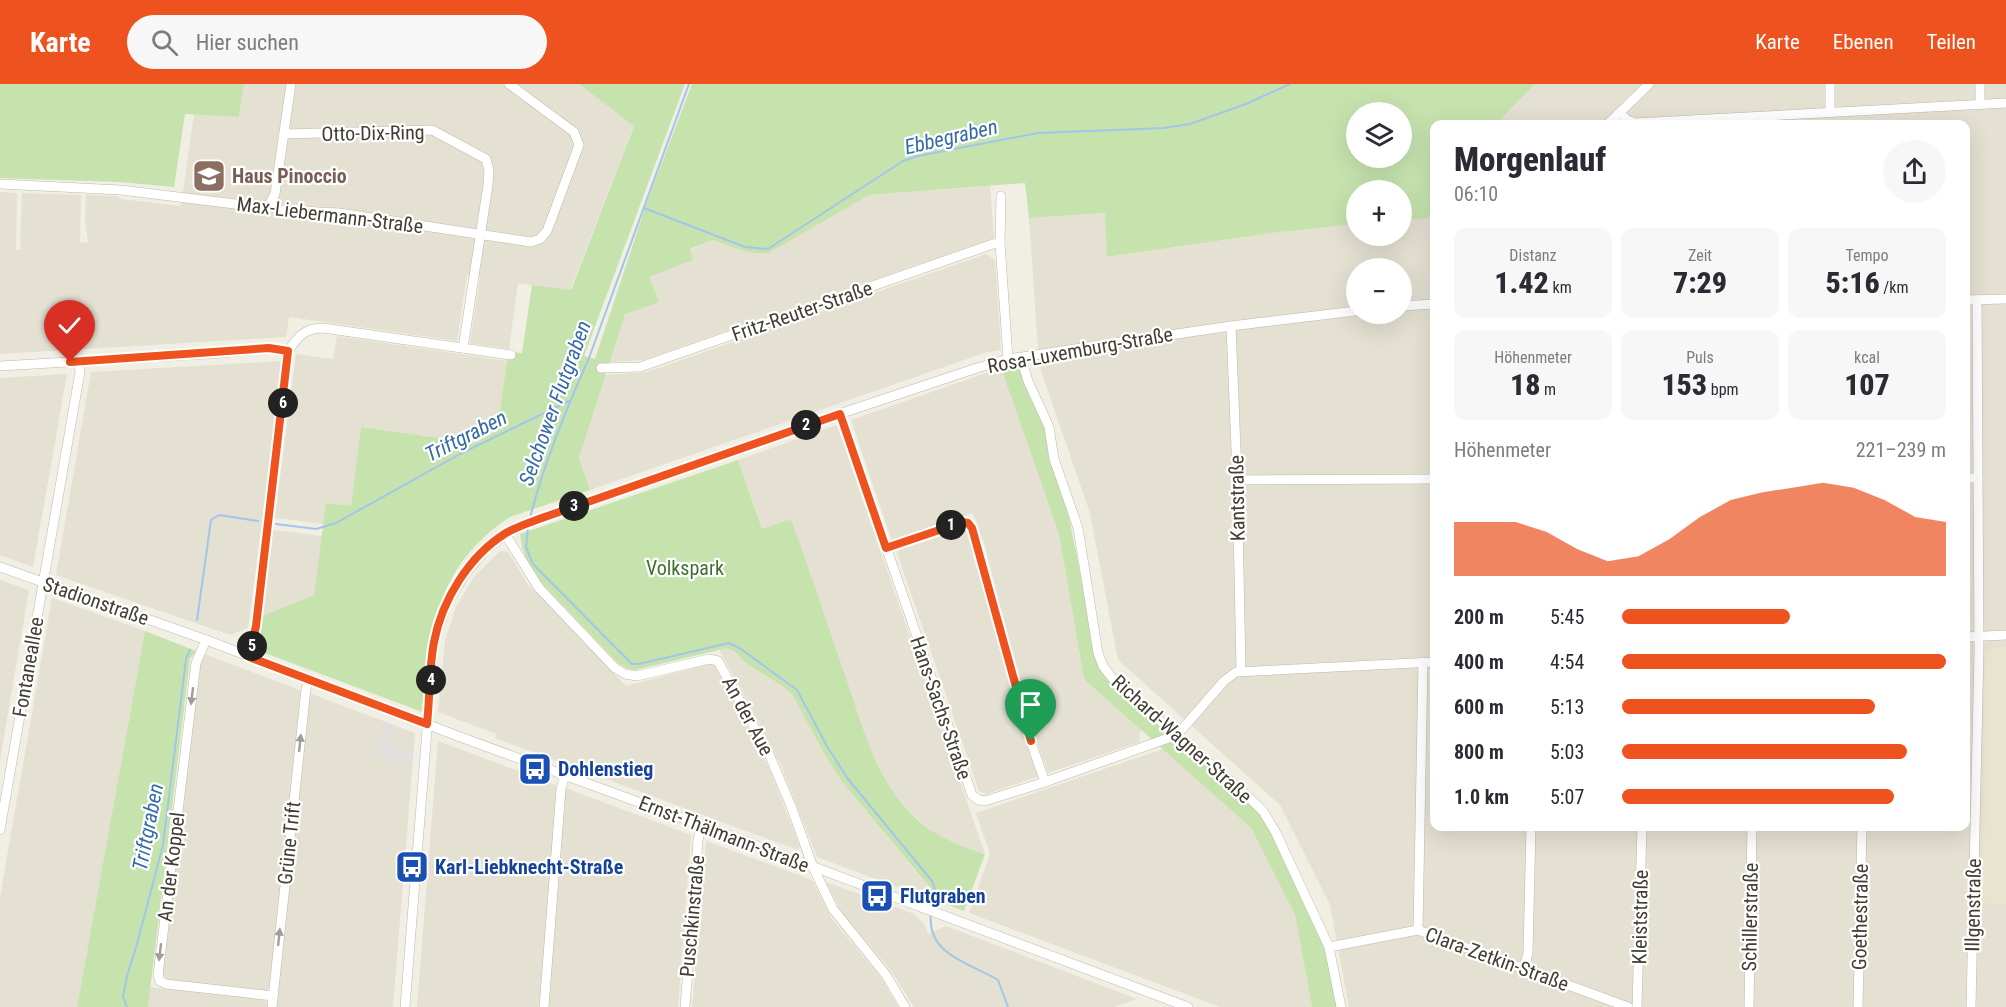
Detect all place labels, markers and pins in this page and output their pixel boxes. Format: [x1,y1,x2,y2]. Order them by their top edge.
school or university icon: Haus Pinoccio [191,158,227,194]
place label: Haus Pinoccio [232,164,347,188]
pin [44,300,95,362]
pin: 6 [268,388,298,418]
pin: 2 [791,410,821,440]
pin: 3 [559,491,589,521]
pin: 1 [936,510,966,540]
pin: 5 [237,631,267,661]
pin: 4 [416,665,446,695]
pin [1005,679,1056,741]
bus stop icon: Dohlenstieg [517,751,553,787]
place label: Dohlenstieg [558,757,653,781]
bus stop icon: Karl-Liebknecht-Straße [394,849,430,885]
place label: Karl-Liebknecht-Straße [435,855,623,879]
bus stop icon: Flutgraben [859,878,895,914]
place label: Flutgraben [900,884,986,908]

